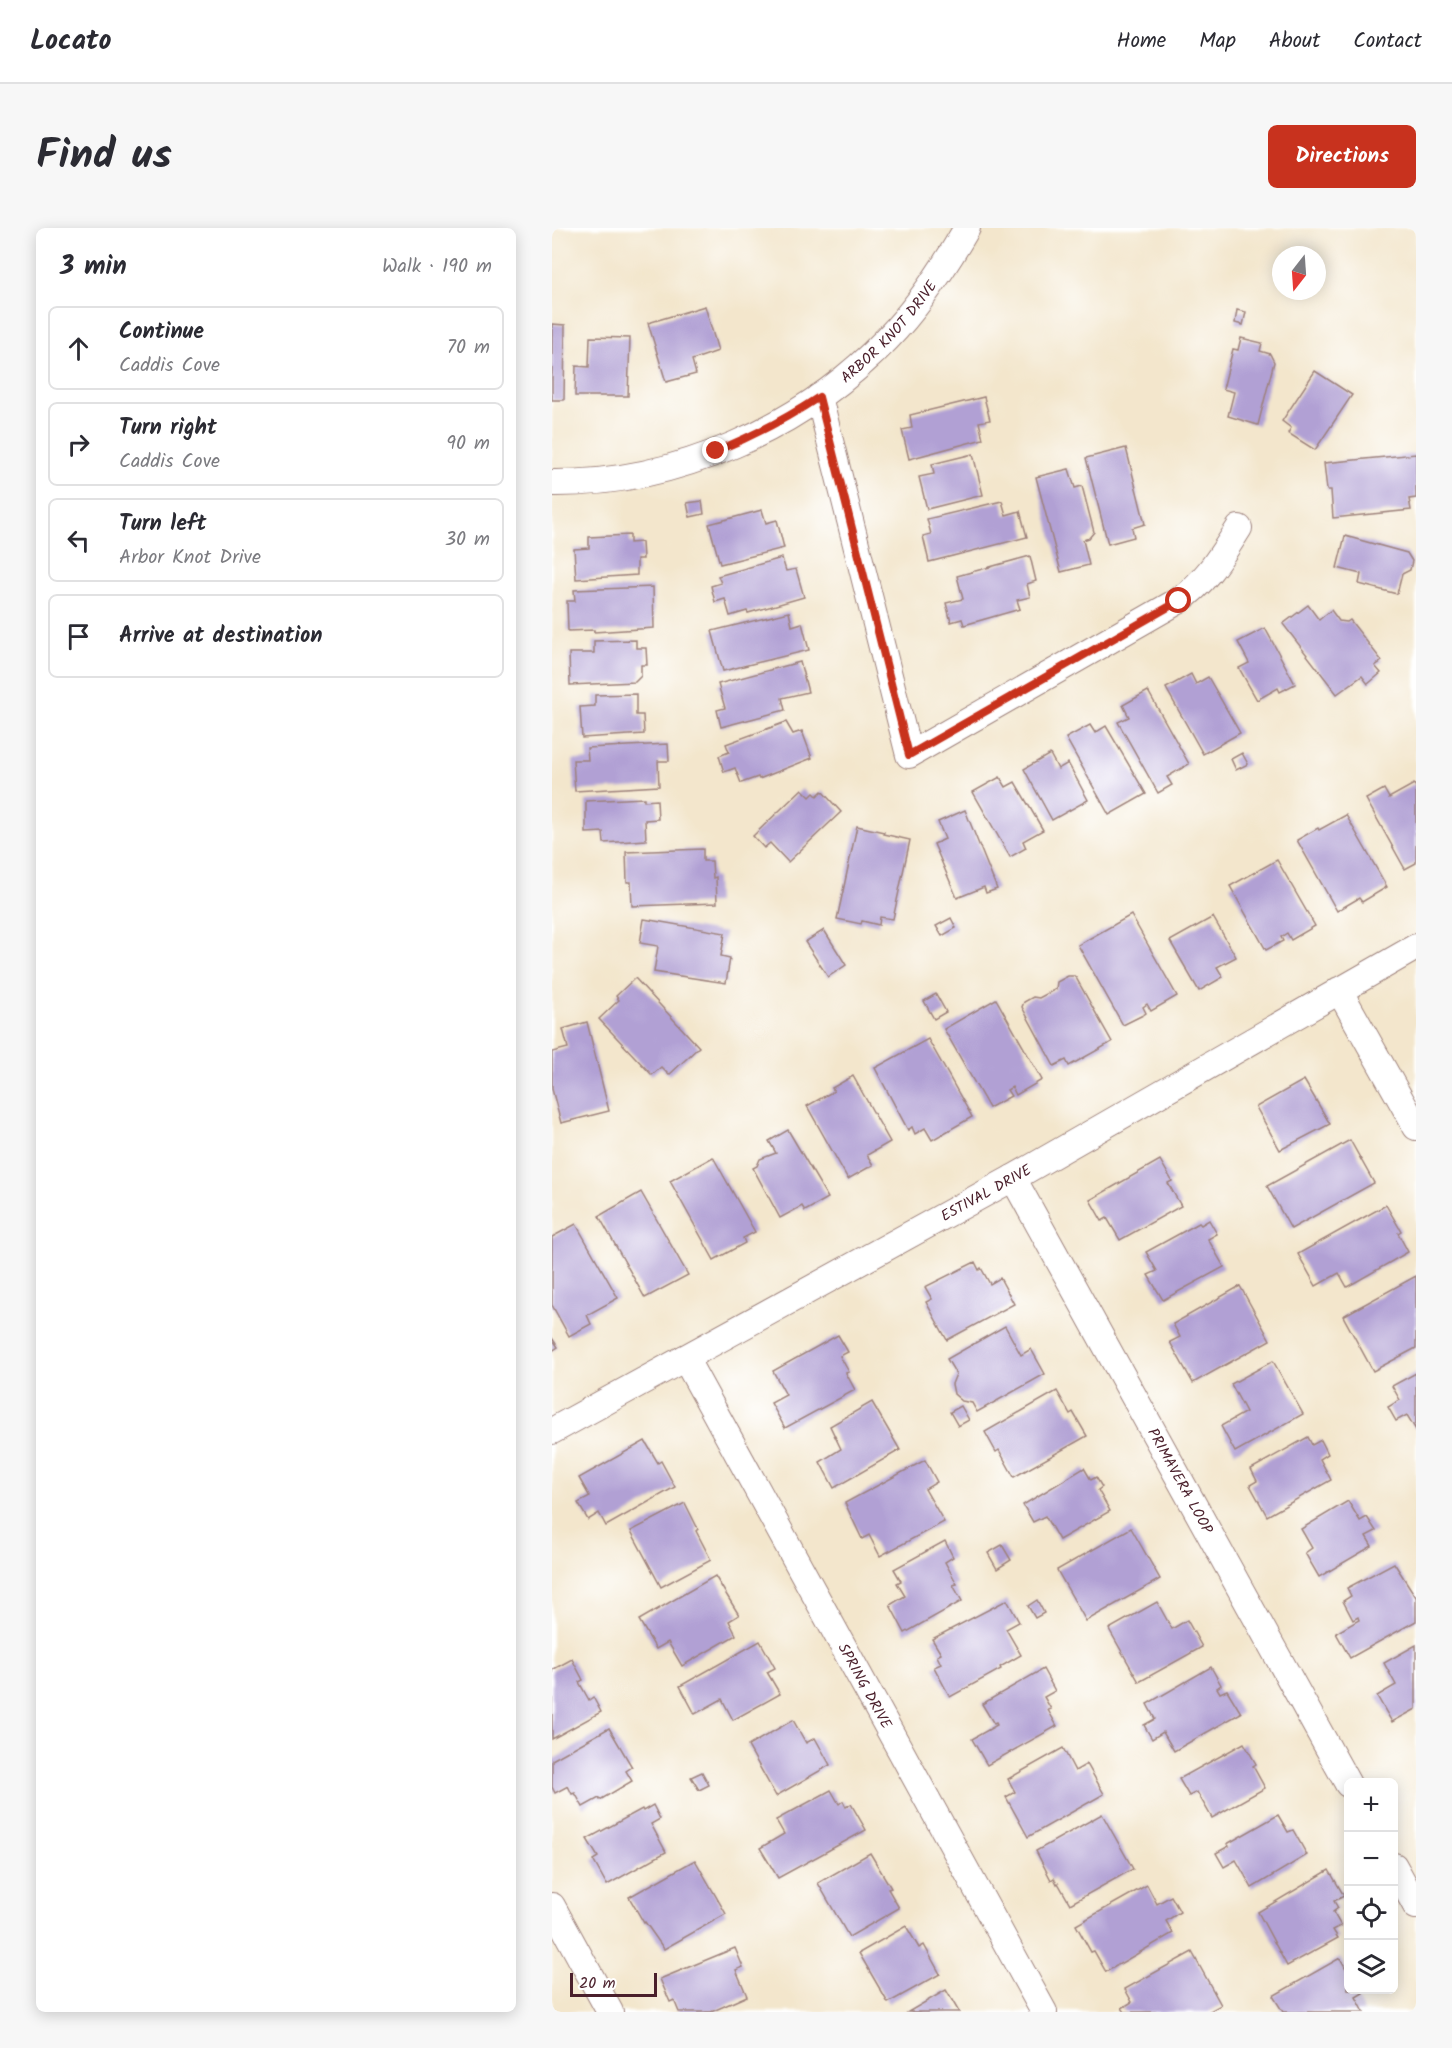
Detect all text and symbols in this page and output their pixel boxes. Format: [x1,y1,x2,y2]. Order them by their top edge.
text: Locato [30,19,111,64]
text: Home [1117,25,1166,58]
text: Map [1199,25,1236,58]
text: About [1269,25,1320,58]
text: Contact [1353,25,1422,58]
text: Find us [36,123,172,190]
button: Directions [1268,125,1416,188]
text: 3 min [60,246,127,288]
north arrow [1272,246,1326,300]
text: Walk · 190 m [382,251,492,283]
street label: ARBOR KNOT DRIVE [836,275,944,390]
text: Continue [119,315,204,350]
icon: ahead [62,332,95,365]
text: 70 m [447,332,490,364]
text: Caddis Cove [119,350,220,382]
text: Turn right [119,411,217,446]
icon: right [62,428,95,461]
text: 90 m [446,428,490,460]
route end [702,437,728,463]
text: Caddis Cove [119,446,220,478]
text: Turn left [119,507,206,542]
icon: left [62,524,95,557]
text: 30 m [445,524,490,556]
text: Arbor Knot Drive [119,542,261,574]
route start [1165,587,1191,613]
text: Arrive at destination [119,619,322,654]
icon: arrive [62,620,95,653]
street label: ESTIVAL DRIVE [937,1158,1037,1228]
street label: PRIMAVERA LOOP [1140,1424,1219,1539]
street label: SPRING DRIVE [831,1639,898,1735]
map controls [1344,1778,1398,1994]
button: + [1344,1778,1398,1832]
button: − [1344,1832,1398,1886]
button: locate [1344,1886,1398,1940]
button: layers [1344,1940,1398,1994]
scale bar [570,1970,657,1998]
text: 20 m [579,1971,615,1996]

